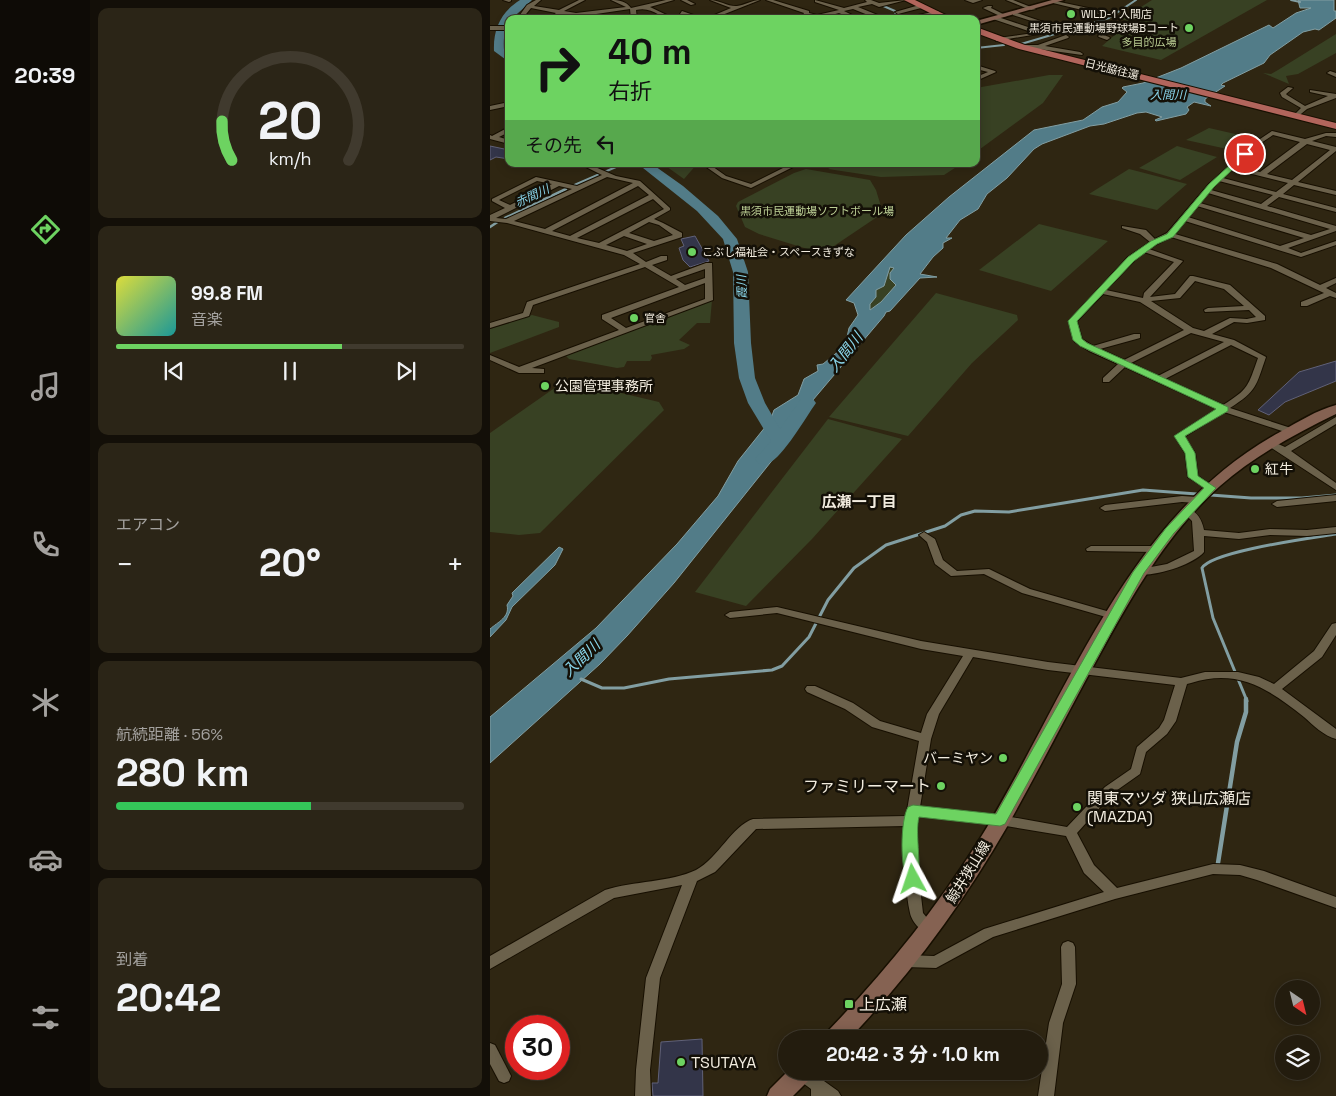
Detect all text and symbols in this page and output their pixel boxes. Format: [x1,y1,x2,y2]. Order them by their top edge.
place label: WILD-1 入間店 [1081,7,1152,21]
marker: WILD-1 入間店 [1065,8,1077,20]
place label: 黒須市民運動場野球場Bコート [1029,21,1179,35]
marker: 黒須市民運動場野球場Bコート [1183,22,1195,34]
text: 40 m [608,30,692,74]
icon: right [525,35,590,100]
park label: 多目的広場 [1122,35,1177,49]
street label: 日光脇往還 [1084,56,1140,82]
text: 20:39 [15,61,75,89]
text: 右折 [608,77,652,105]
water label: 入間川 [1150,87,1188,103]
text: 20 [258,88,322,154]
icon: left [592,130,620,158]
text: その先 [525,133,582,158]
pin [1224,133,1266,175]
icon: arrive [1231,140,1259,168]
text: km/h [269,147,311,170]
water label: 赤間川 [512,180,554,211]
park label: 黒須市民運動場ソフトボール場 [740,204,894,218]
icon: directions [28,212,63,247]
place label: こぶし福祉会・スペースきずな [702,245,855,259]
marker: こぶし福祉会・スペースきずな [686,246,698,258]
water label: 霞川 [733,273,751,299]
text: 99.8 FM [191,281,263,306]
text: 音楽 [191,309,223,330]
place label: 官舎 [644,311,666,325]
marker: 官舎 [628,312,640,324]
water label: 入間川 [824,327,868,376]
icon: previous [160,357,188,385]
icon: pause [276,357,304,385]
icon: next [392,357,420,385]
icon: music [28,369,63,404]
place label: 公園管理事務所 [555,377,653,395]
marker: 公園管理事務所 [539,380,551,392]
place label: 紅牛 [1265,460,1293,478]
marker: 紅牛 [1249,463,1261,475]
district label: 広瀬一丁目 [821,492,897,511]
text: エアコン [116,514,180,535]
icon: phone [28,527,63,562]
text: 20° [259,539,321,587]
text: − [116,546,133,582]
text: + [447,546,464,582]
water label: 入間川 [558,634,605,680]
icon: climate [28,685,63,720]
text: 航続距離 · 56% [116,724,223,745]
text: 280 km [116,749,250,797]
place label: バーミヤン [923,749,993,767]
marker: バーミヤン [997,752,1009,764]
place label: ファミリーマート [803,776,931,797]
marker: ファミリーマート [935,780,947,792]
place label: 関東マツダ 狭山広瀬店 (MAZDA) [1087,788,1251,827]
marker: 関東マツダ 狭山広瀬店 (MAZDA) [1071,801,1083,813]
street label: 鯨井狭山線 [942,838,994,906]
icon: car [28,842,63,877]
position arrow [886,852,938,904]
text: 到着 [116,949,148,970]
text: 20:42 [116,974,221,1022]
north arrow [1275,980,1320,1025]
map controls [1275,980,1320,1080]
place label: 上広瀬 [859,994,907,1015]
marker: 上広瀬 [843,998,855,1010]
icon: filters [28,1000,63,1035]
speed limit sign: 30 [505,1015,570,1080]
button: layers [1275,1035,1320,1080]
text: 20:42 · 3 分 · 1.0 km [826,1042,1000,1067]
place label: TSUTAYA [691,1052,756,1073]
marker: TSUTAYA [675,1056,687,1068]

